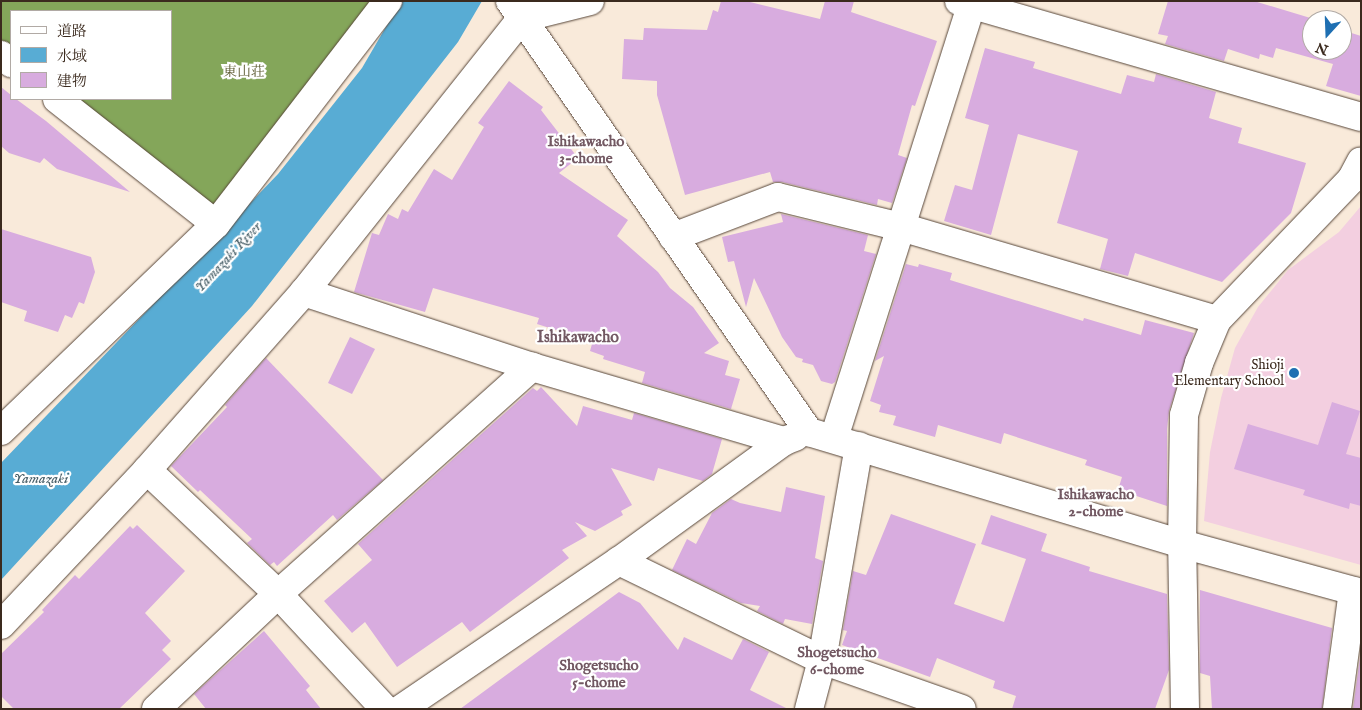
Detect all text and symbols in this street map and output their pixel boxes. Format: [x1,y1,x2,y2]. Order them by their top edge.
legend [10,10,172,100]
north arrow [1302,10,1352,60]
text: 道路 [57,22,87,41]
text: N [1313,38,1331,59]
text: 水域 [57,47,87,66]
park label: 東山荘 [223,64,265,80]
text: 建物 [57,72,87,91]
district label: Ishikawacho 3-chome [548,132,624,167]
water label: Yamazaki River [191,218,265,296]
district label: Ishikawacho [537,328,619,348]
place label: Shioji Elementary School [1174,357,1284,390]
marker: Shioji Elementary School [1288,367,1300,379]
water label: Yamazaki [14,470,68,488]
district label: Ishikawacho 2-chome [1058,485,1134,520]
district label: Shogetsucho 6-chome [797,643,877,678]
district label: Shogetsucho 5-chome [559,656,639,691]

